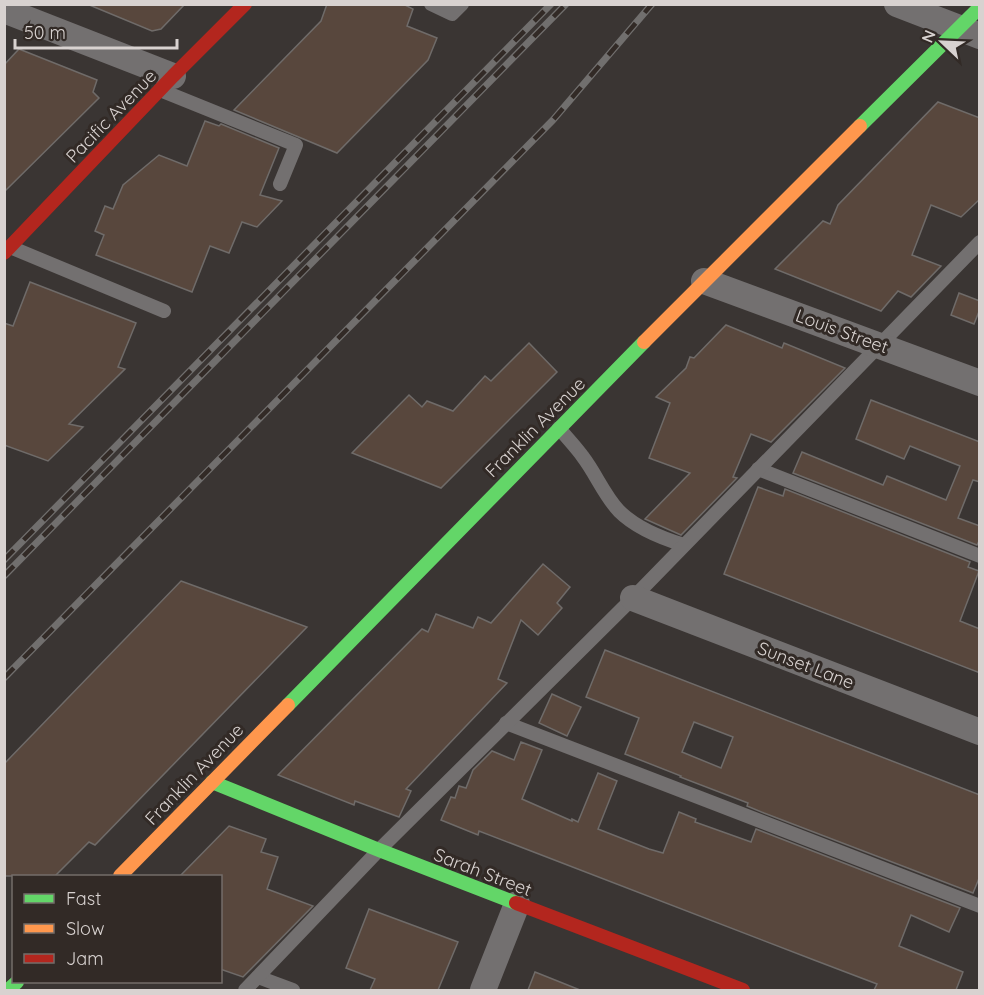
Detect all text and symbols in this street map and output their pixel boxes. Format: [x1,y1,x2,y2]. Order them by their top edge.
scale bar [15,12,177,50]
north arrow [912,12,972,72]
text: 50 m [24,21,66,44]
text: N [917,27,940,45]
street label: Pacific Avenue [61,65,161,167]
street label: Louis Street [792,304,892,358]
street label: Franklin Avenue [480,372,590,482]
street label: Sunset Lane [755,636,857,694]
street label: Franklin Avenue [140,718,248,830]
street label: Sarah Street [431,843,535,901]
legend [12,875,222,983]
text: Fast [66,887,101,910]
text: Slow [66,917,104,940]
text: Jam [66,947,104,970]

